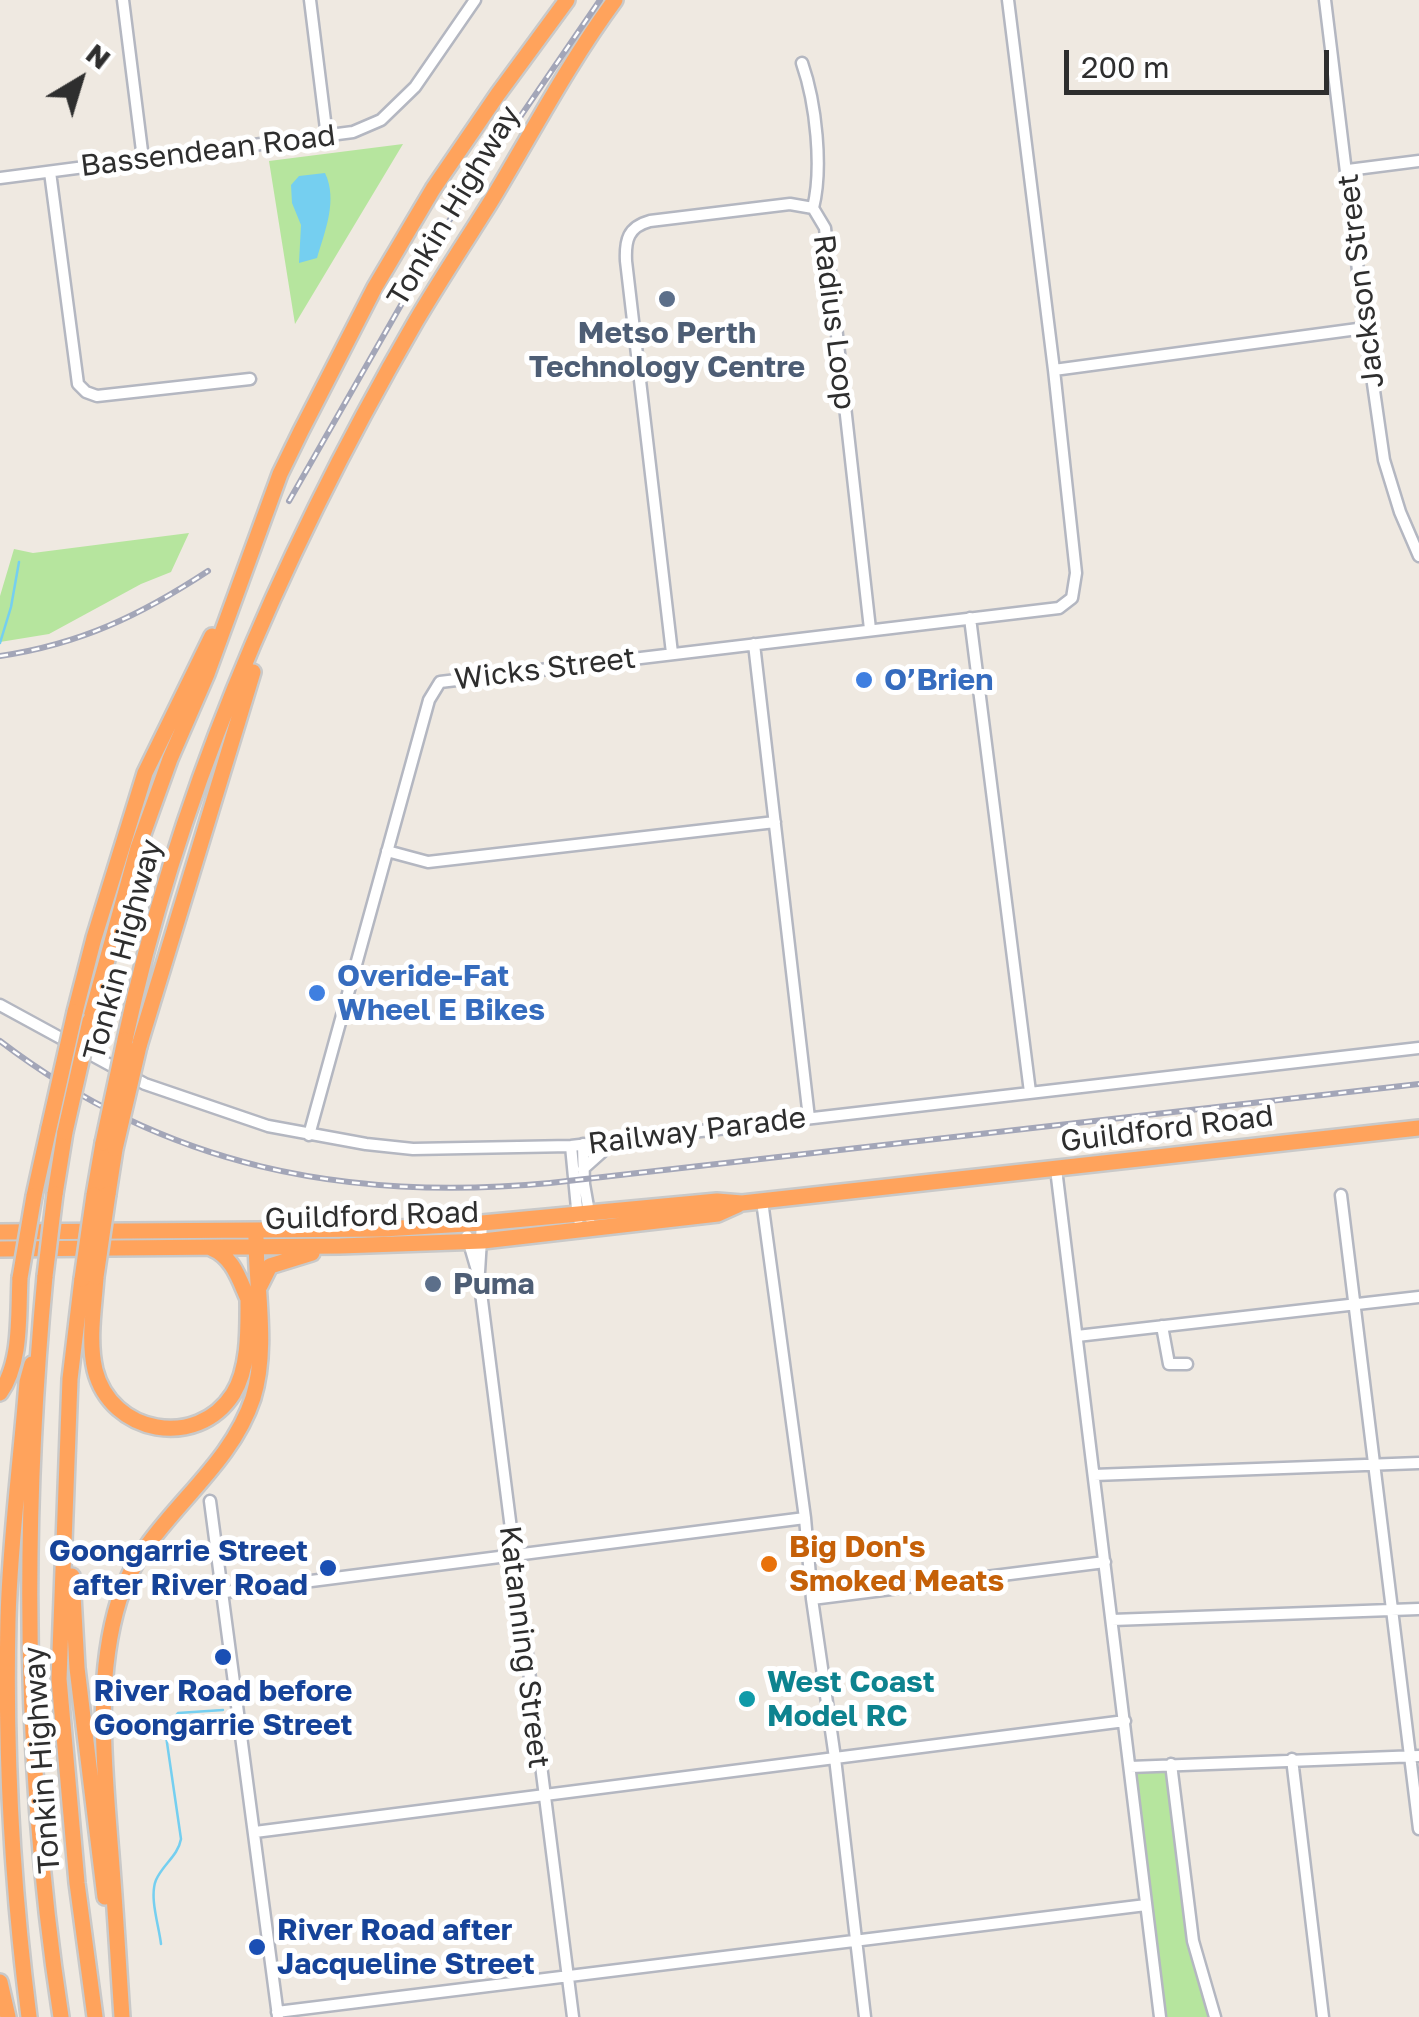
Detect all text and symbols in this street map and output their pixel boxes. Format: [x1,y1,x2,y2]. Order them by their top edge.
north arrow [30,30,130,130]
scale bar [1069,30,1334,92]
text: N [80,36,117,76]
text: 200 m [1081,49,1170,85]
street label: Tonkin Highway [380,99,528,313]
street label: Bassendean Road [78,117,338,185]
street label: Jackson Street [1330,172,1392,390]
street label: Radius Loop [805,232,863,412]
marker: Metso Perth Technology Centre [656,288,678,310]
place label: Metso Perth Technology Centre [529,315,805,386]
street label: Wicks Street [452,640,638,698]
place label: O’Brien [884,662,993,698]
marker: O’Brien [853,669,875,691]
street label: Tonkin Highway [76,835,170,1065]
place label: Overide-Fat Wheel E Bikes [337,958,545,1028]
marker: Overide-Fat Wheel E Bikes [306,982,328,1004]
street label: Guildford Road [1058,1098,1276,1160]
street label: Railway Parade [586,1100,808,1162]
street label: Guildford Road [264,1194,480,1238]
place label: Puma [453,1266,535,1302]
marker: Puma [422,1273,444,1295]
street label: Katanning Street [491,1524,557,1770]
place label: Big Don's Smoked Meats [789,1529,1004,1600]
place label: Goongarrie Street after River Road [49,1533,308,1604]
marker: Big Don's Smoked Meats [758,1553,780,1575]
marker: Goongarrie Street after River Road [317,1557,339,1579]
street label: Tonkin Highway [16,1645,68,1875]
marker: River Road before Goongarrie Street [212,1646,234,1668]
place label: West Coast Model RC [767,1664,935,1734]
place label: River Road before Goongarrie Street [93,1673,353,1744]
marker: West Coast Model RC [736,1688,758,1710]
place label: River Road after Jacqueline Street [277,1912,535,1982]
marker: River Road after Jacqueline Street [246,1936,268,1958]

